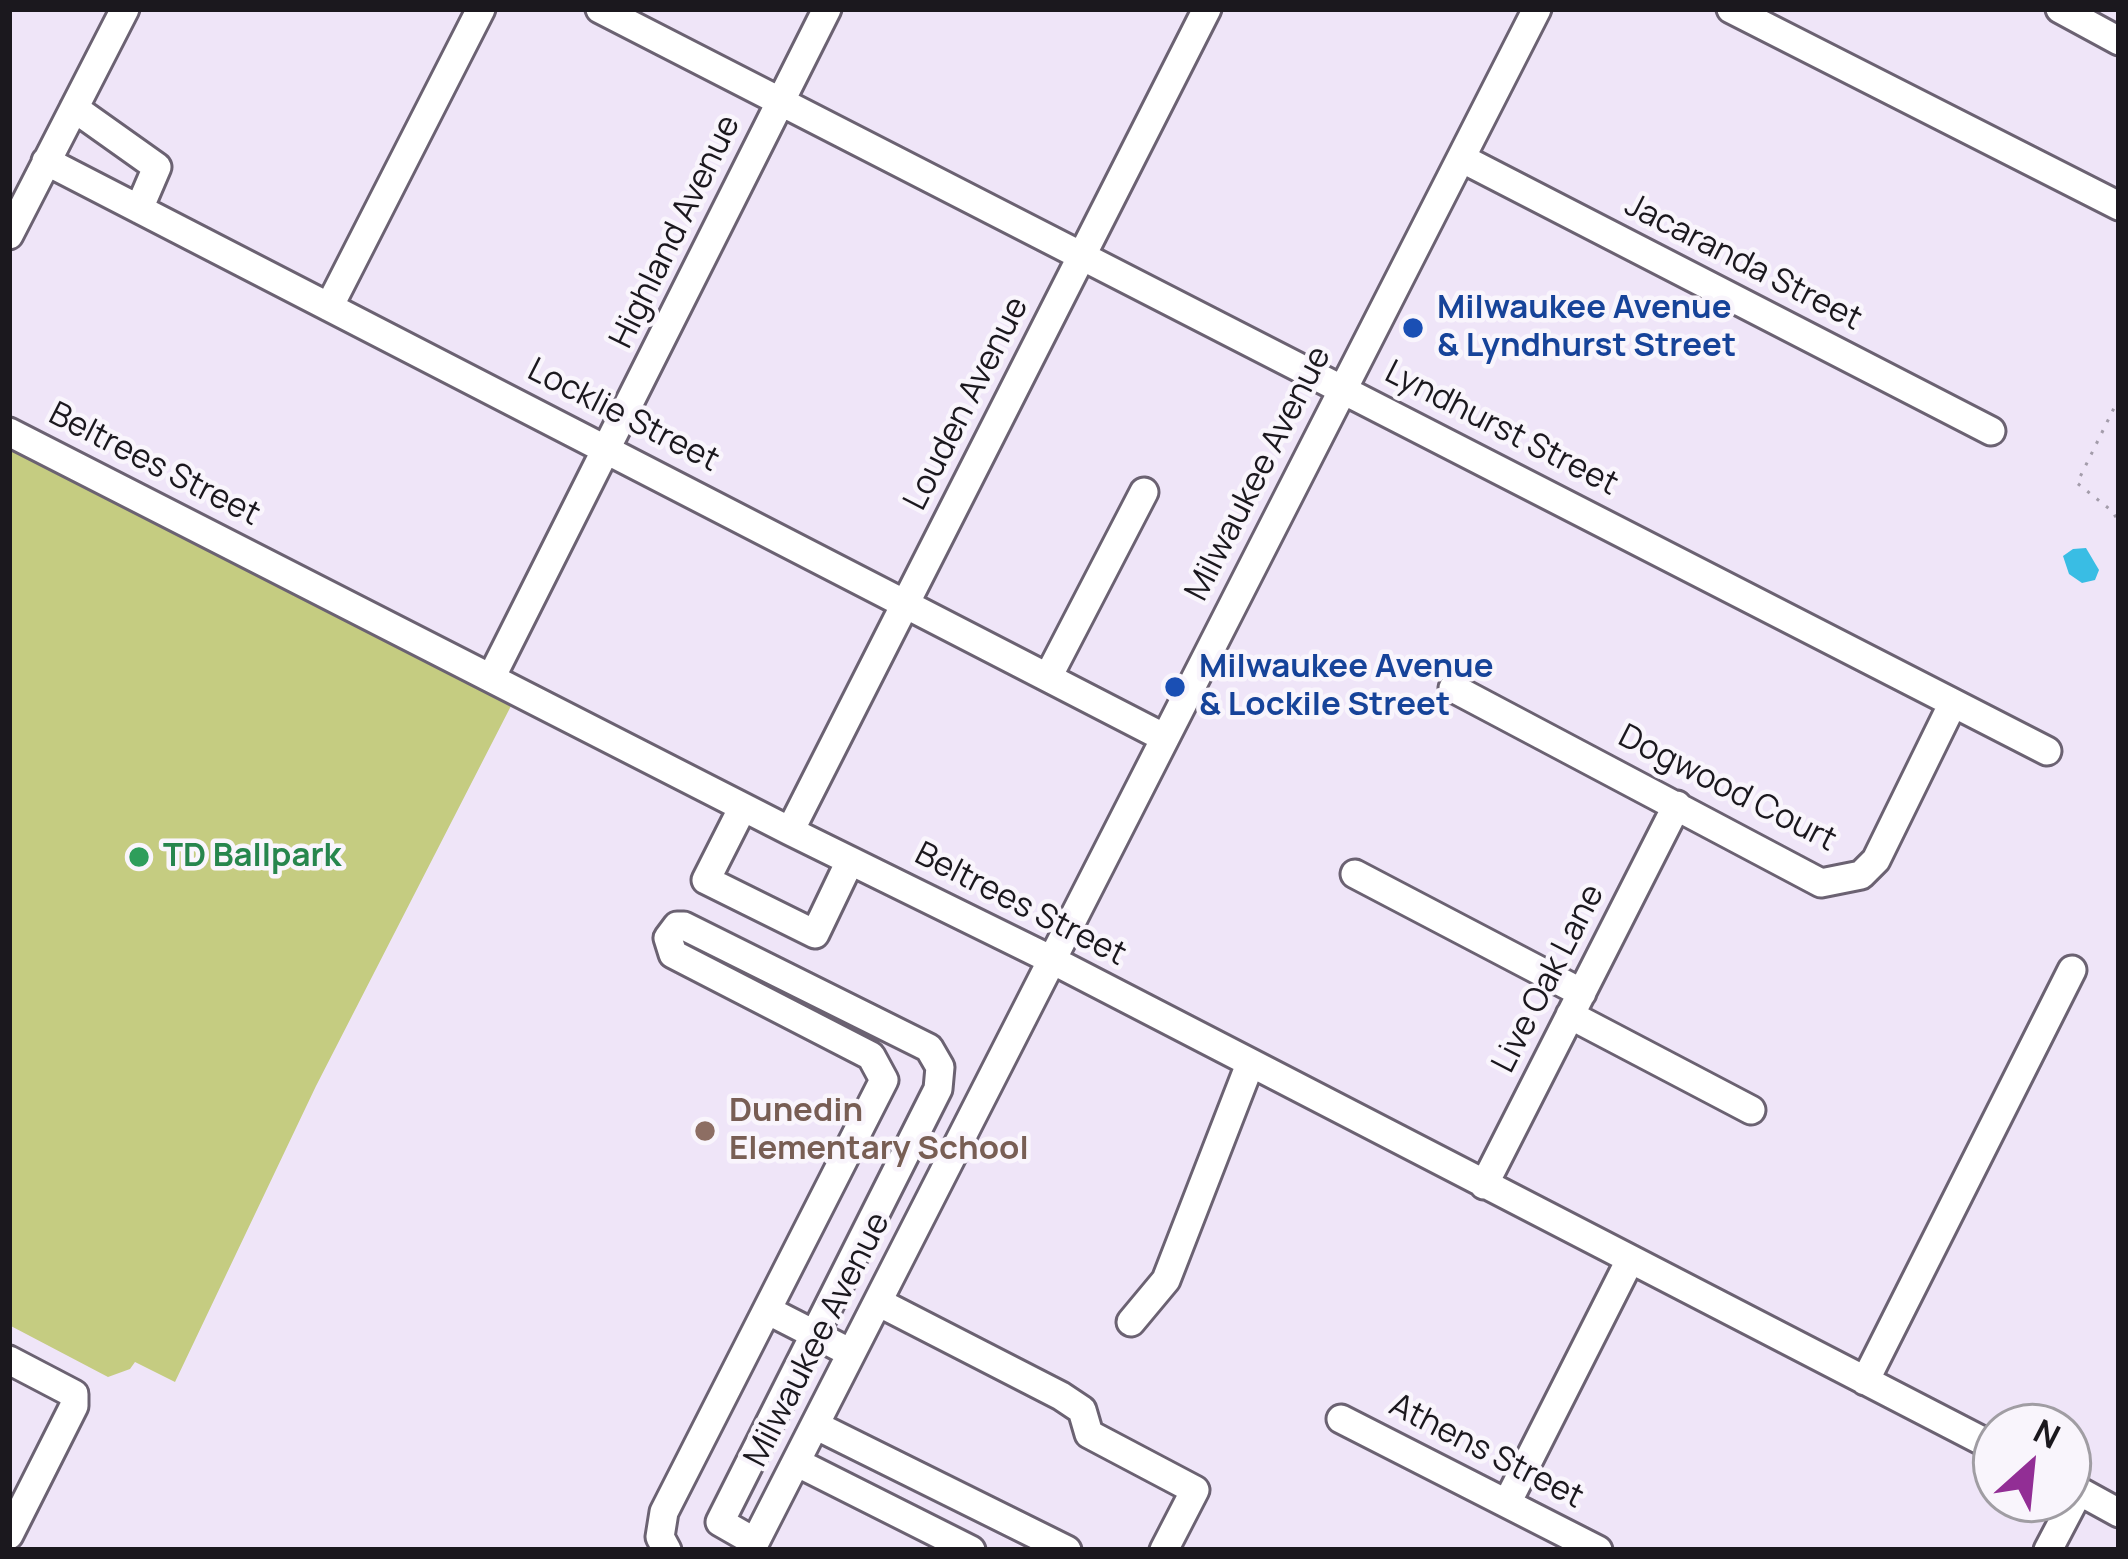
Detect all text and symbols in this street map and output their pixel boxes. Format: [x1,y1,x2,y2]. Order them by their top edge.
street label: Highland Avenue [603,109,749,355]
street label: Jacaranda Street [1618,186,1868,340]
place label: Milwaukee Avenue & Lyndhurst Street [1437,289,1736,367]
street label: Louden Avenue [896,291,1038,517]
marker: Milwaukee Avenue & Lyndhurst Street [1400,315,1426,341]
street label: Milwaukee Avenue [1178,340,1340,608]
street label: Locklie Street [521,351,725,481]
street label: Lyndhurst Street [1378,353,1624,505]
street label: Beltrees Street [42,395,266,535]
place label: Milwaukee Avenue & Lockile Street [1199,648,1494,726]
marker: Milwaukee Avenue & Lockile Street [1162,674,1188,700]
street label: Dogwood Court [1612,717,1842,861]
street label: Beltrees Street [908,835,1132,975]
place label: TD Ballpark [163,837,341,877]
marker: TD Ballpark [126,844,152,870]
street label: Live Oak Lane [1485,878,1613,1080]
place label: Dunedin Elementary School [729,1092,1029,1170]
marker: Dunedin Elementary School [692,1118,718,1144]
street label: Milwaukee Avenue [737,1206,899,1474]
street label: Athens Street [1382,1386,1590,1518]
north arrow [1972,1403,2092,1523]
text: N [2026,1408,2068,1459]

